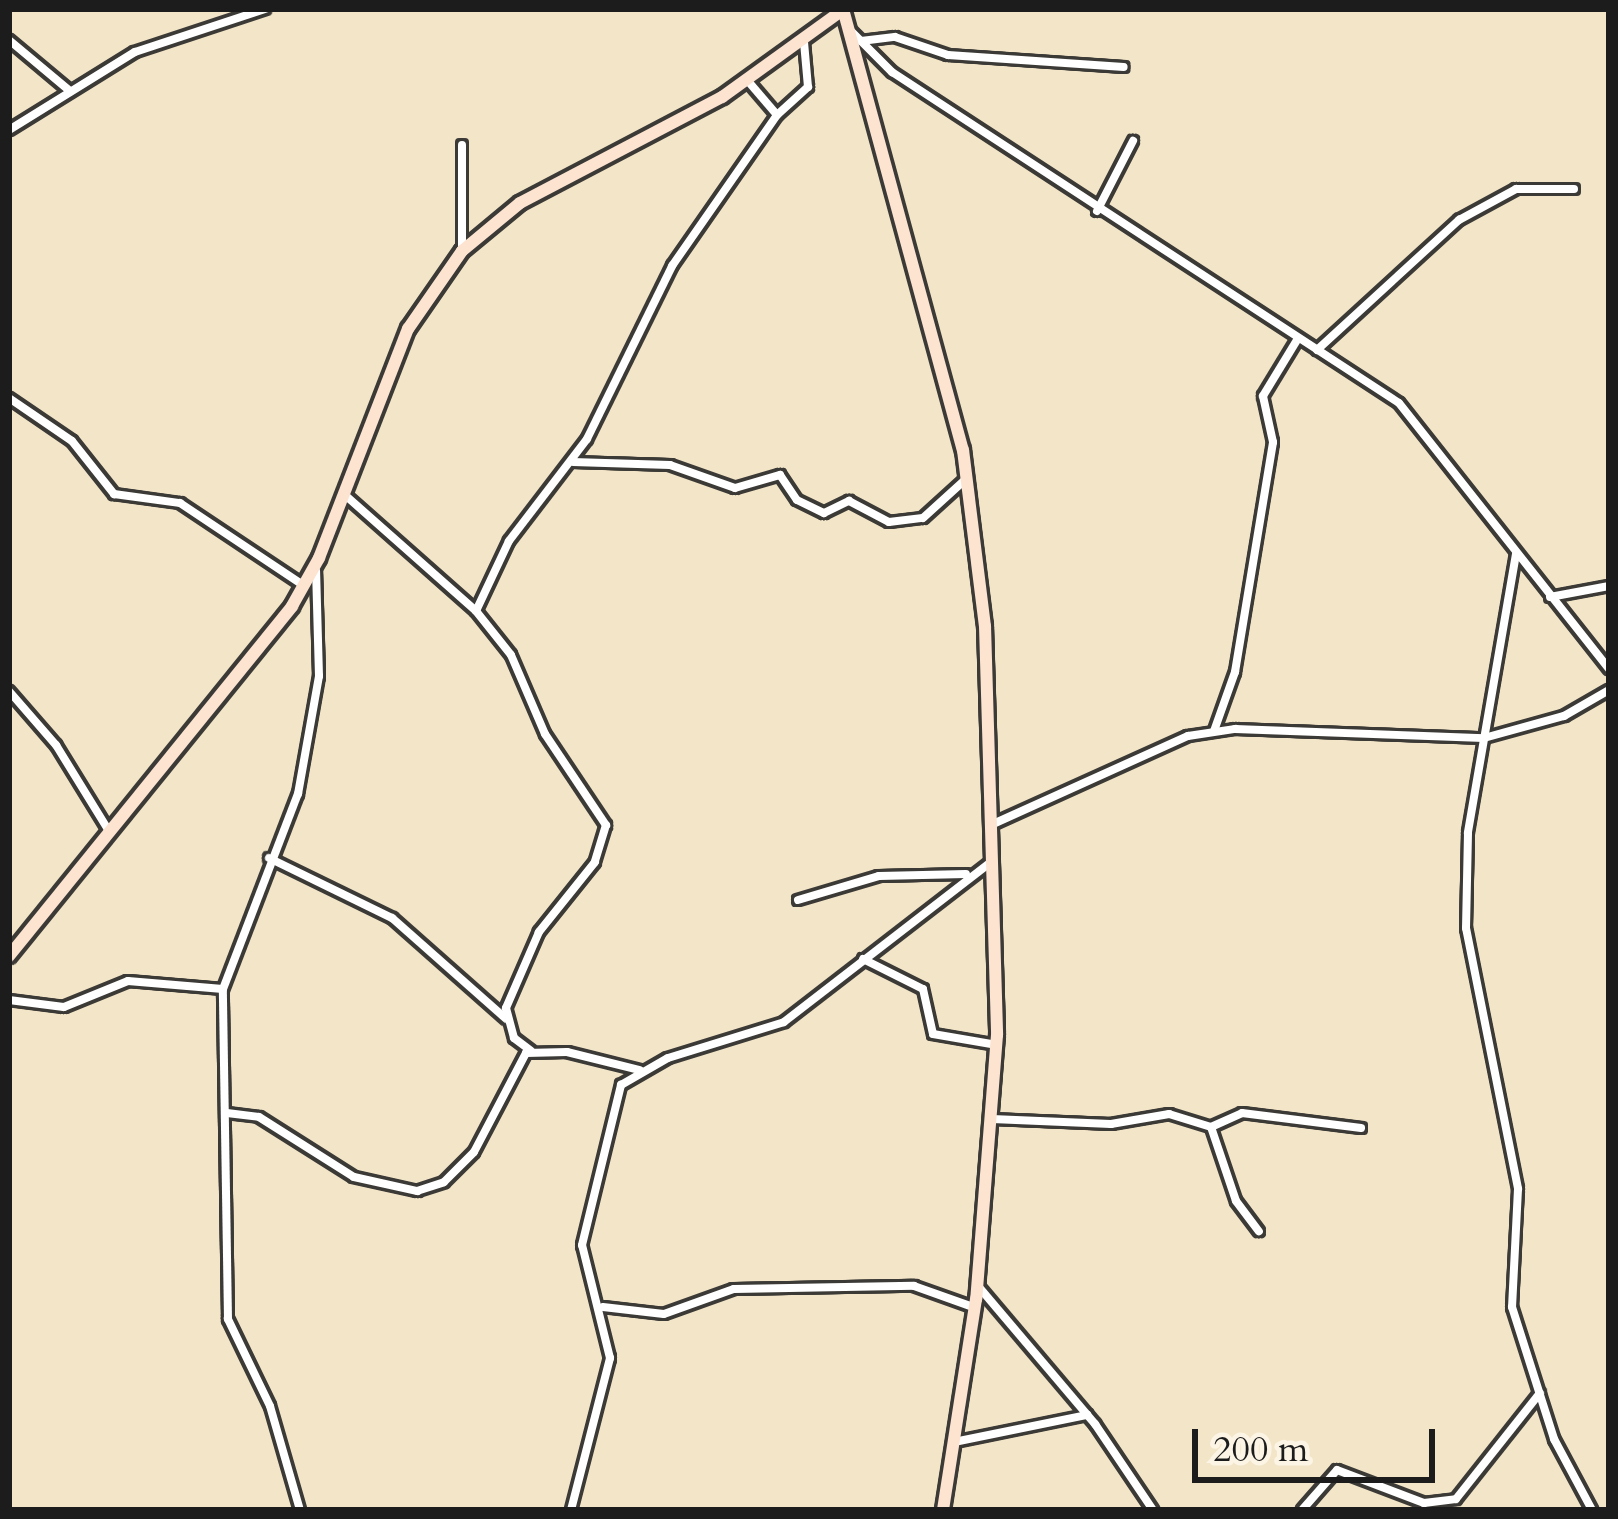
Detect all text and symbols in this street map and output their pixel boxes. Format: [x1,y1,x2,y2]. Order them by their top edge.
scale bar [1198,1405,1441,1479]
text: 200 m [1213,1425,1308,1474]

